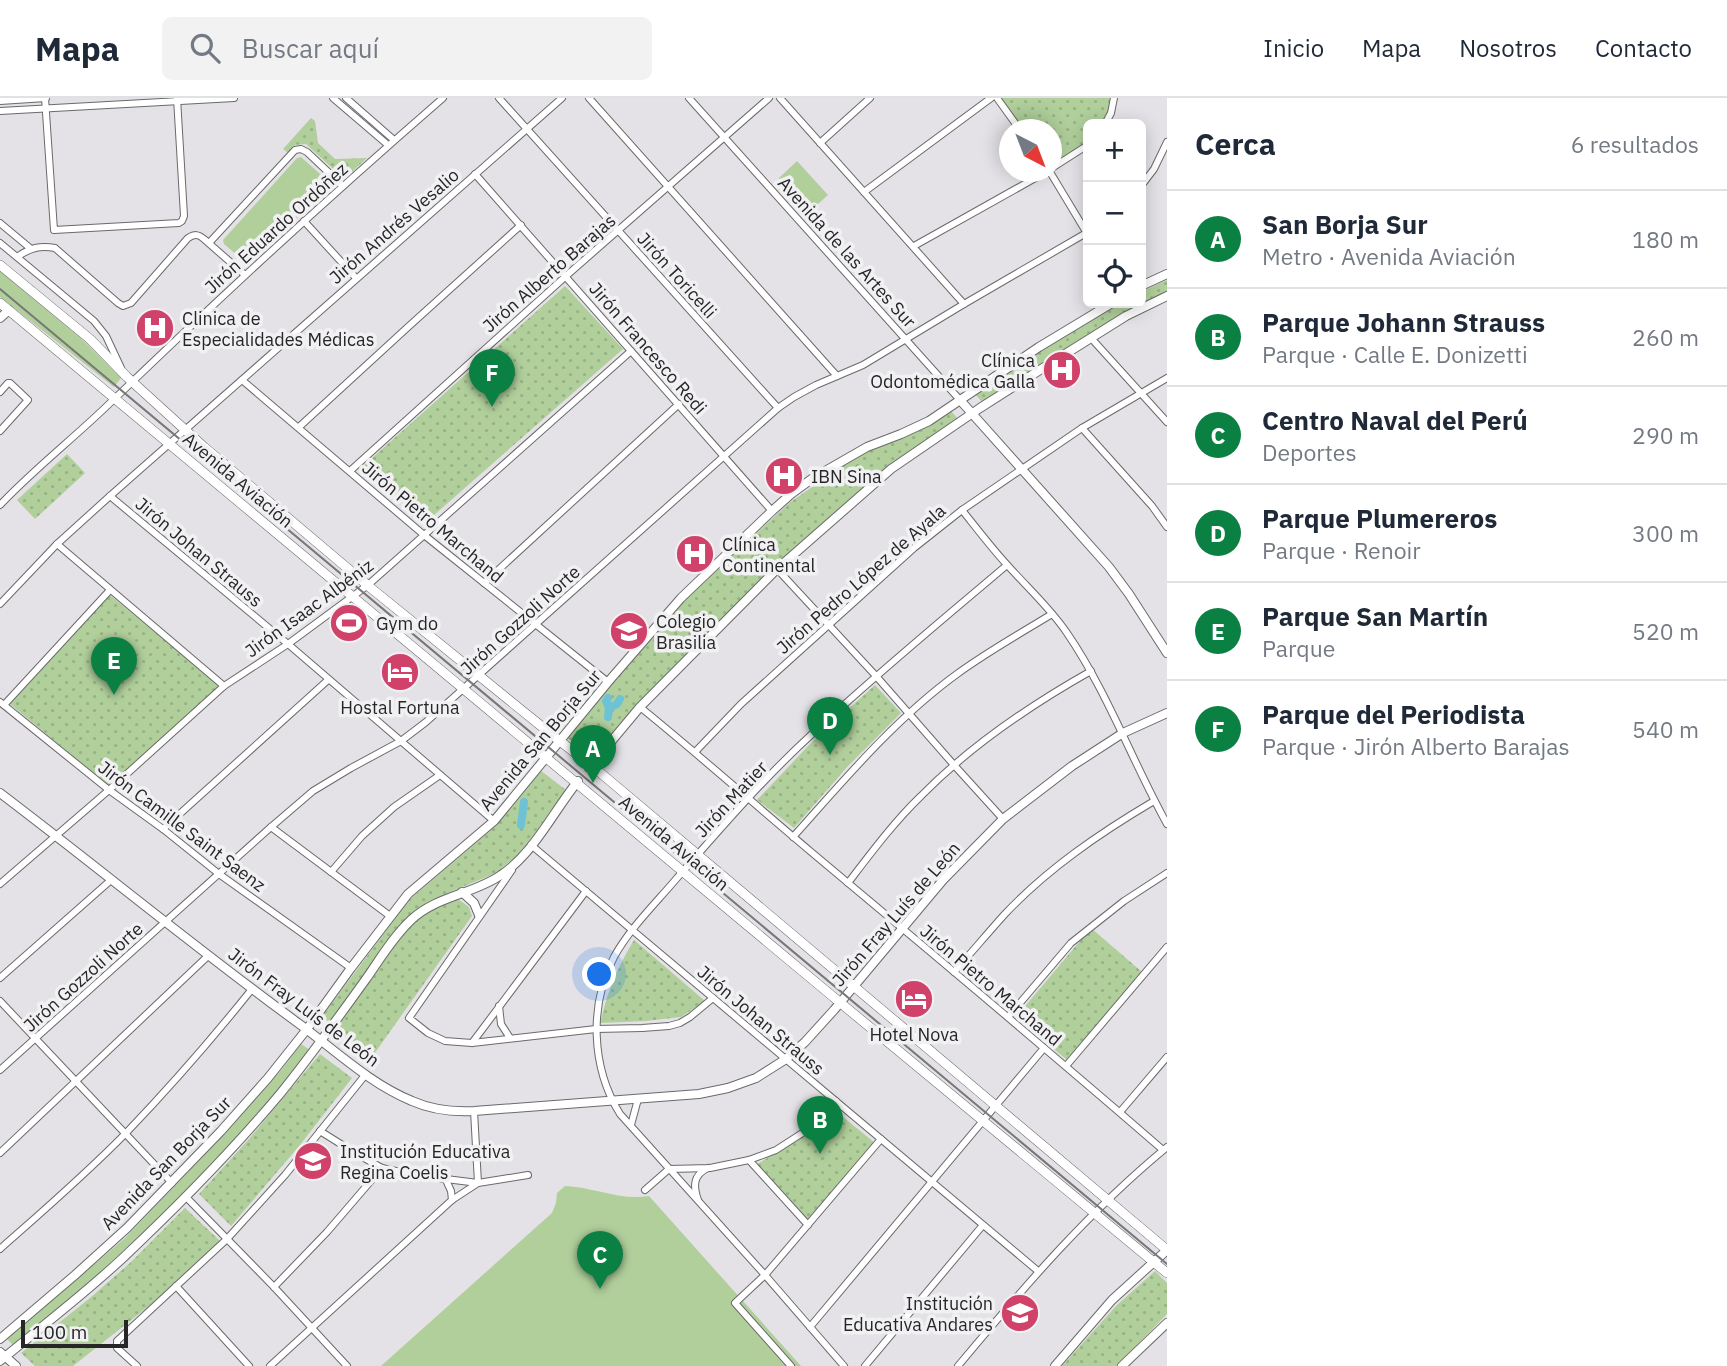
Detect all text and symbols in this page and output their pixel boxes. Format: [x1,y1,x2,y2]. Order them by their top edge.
search box [162,17,652,80]
text: Mapa [35,27,120,70]
icon: search [186,29,224,67]
text: Buscar aquí [242,31,379,65]
text: Inicio [1263,32,1324,64]
text: Mapa [1362,32,1421,64]
text: Nosotros [1459,32,1557,64]
text: Contacto [1595,32,1692,64]
north arrow [999,119,1062,182]
map controls [1083,119,1146,308]
button: + [1083,119,1146,182]
text: Cerca [1195,124,1276,163]
text: 6 resultados [1571,129,1699,159]
street label: Jirón Eduardo Ordóñez [200,158,352,298]
street label: Jirón Andrés Vesalio [324,163,464,289]
street label: Avenida de las Artes Sur [773,172,921,333]
button: − [1083,182,1146,245]
text: San Borja Sur [1262,207,1428,241]
street label: Jirón Alberto Barajas [478,209,620,337]
text: A [1210,224,1226,254]
text: 180 m [1632,224,1699,254]
street label: Jirón Toricelli [632,227,722,323]
text: Metro · Avenida Aviación [1262,241,1516,271]
button: locate [1083,245,1146,308]
street label: Jirón Francesco Redi [584,277,712,419]
text: Parque Johann Strauss [1262,305,1545,339]
hospital icon: Clinica de Especialidades Médicas [134,307,176,349]
place label: Clinica de Especialidades Médicas [182,307,374,351]
text: B [1210,322,1226,352]
text: 260 m [1632,322,1699,352]
text: Parque · Calle E. Donizetti [1262,339,1528,369]
pin: F [469,349,515,407]
place label: Clínica Odontomédica Galla [870,349,1035,393]
hospital icon: Clínica Odontomédica Galla [1041,349,1083,391]
text: Centro Naval del Perú [1262,403,1528,437]
text: C [1211,420,1225,450]
text: 290 m [1632,420,1699,450]
street label: Avenida Aviación [178,427,298,533]
text: Deportes [1262,437,1357,467]
hospital icon: IBN Sina [763,455,805,497]
street label: Jirón Pietro Marchand [358,456,508,588]
place label: IBN Sina [811,465,882,488]
street label: Jirón Johan Strauss [131,492,267,612]
street label: Jirón Pedro López de Ayala [772,499,951,659]
text: Parque Plumereros [1262,501,1497,535]
text: D [1210,518,1226,548]
text: 300 m [1632,518,1699,548]
hospital icon: Clínica Continental [674,533,716,575]
place label: Clínica Continental [722,533,816,577]
text: Parque · Renoir [1262,535,1421,565]
street label: Jirón Isaac Albéniz [240,554,378,662]
street label: Jirón Gozzoli Norte [455,560,585,680]
text: Parque San Martín [1262,599,1488,633]
sports icon: Gym do [328,602,370,644]
school or university icon: Colegio Brasilia [608,610,650,652]
place label: Colegio Brasilia [656,610,717,654]
place label: Gym do [376,612,438,635]
text: E [1211,616,1225,646]
text: 520 m [1632,616,1699,646]
text: Parque [1262,633,1335,663]
pin: E [91,637,137,695]
hotel icon: Hostal Fortuna [379,651,421,693]
street label: Avenida San Borja Sur [475,665,605,815]
place label: Hostal Fortuna [340,696,460,719]
pin: D [807,697,853,755]
text: Parque del Periodista [1262,697,1525,731]
text: F [1211,714,1225,744]
text: 540 m [1632,714,1699,744]
pin: A [570,725,616,783]
text: Parque · Jirón Alberto Barajas [1262,731,1570,761]
street label: Jirón Camille Saint Saenz [94,756,270,896]
street label: Jirón Matier [690,756,773,842]
street label: Avenida Aviación [614,790,734,896]
street label: Jirón Fray Luís de León [827,837,965,991]
street label: Jirón Gozzoli Norte [18,917,148,1037]
street label: Jirón Pietro Marchand [916,919,1066,1051]
street label: Jirón Fray Luís de León [224,942,384,1072]
your location [582,957,616,991]
street label: Jirón Johan Strauss [693,960,829,1080]
hotel icon: Hotel Nova [893,978,935,1020]
place label: Hotel Nova [869,1023,959,1046]
street label: Avenida San Borja Sur [96,1091,236,1235]
pin: B [797,1096,843,1154]
school or university icon: Institución Educativa Regina Coelis [292,1140,334,1182]
place label: Institución Educativa Regina Coelis [340,1140,511,1184]
pin: C [577,1231,623,1289]
place label: Institución Educativa Andares [843,1292,993,1336]
school or university icon: Institución Educativa Andares [999,1292,1041,1334]
scale bar [21,1317,128,1349]
text: 100 m [32,1320,87,1344]

